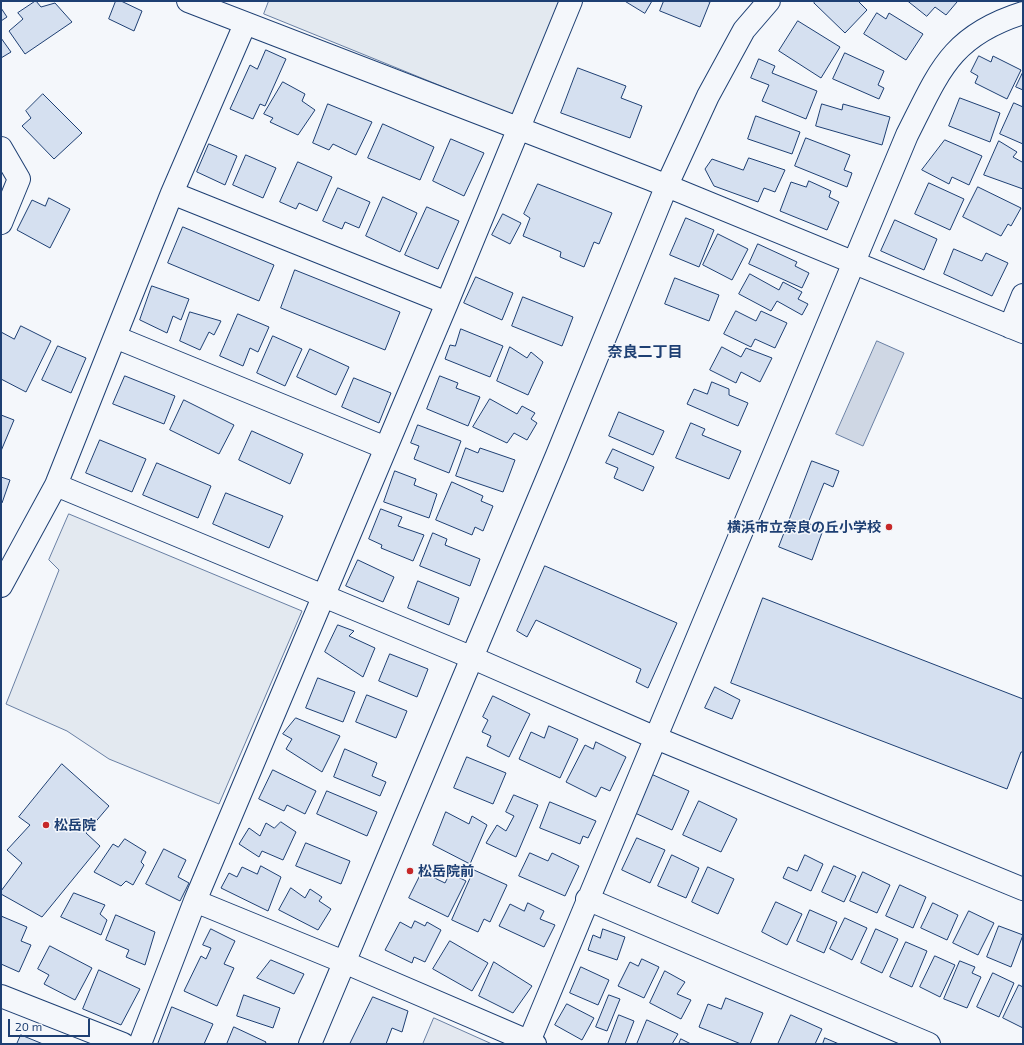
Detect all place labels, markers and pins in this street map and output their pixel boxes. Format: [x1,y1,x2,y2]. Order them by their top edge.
place label: 横浜市立奈良の丘小学校 [727,519,881,535]
marker: 横浜市立奈良の丘小学校 [884,522,894,532]
place label: 松岳院 [54,817,96,833]
marker: 松岳院 [41,820,51,830]
place label: 松岳院前 [418,863,474,879]
marker: 松岳院前 [405,866,415,876]

